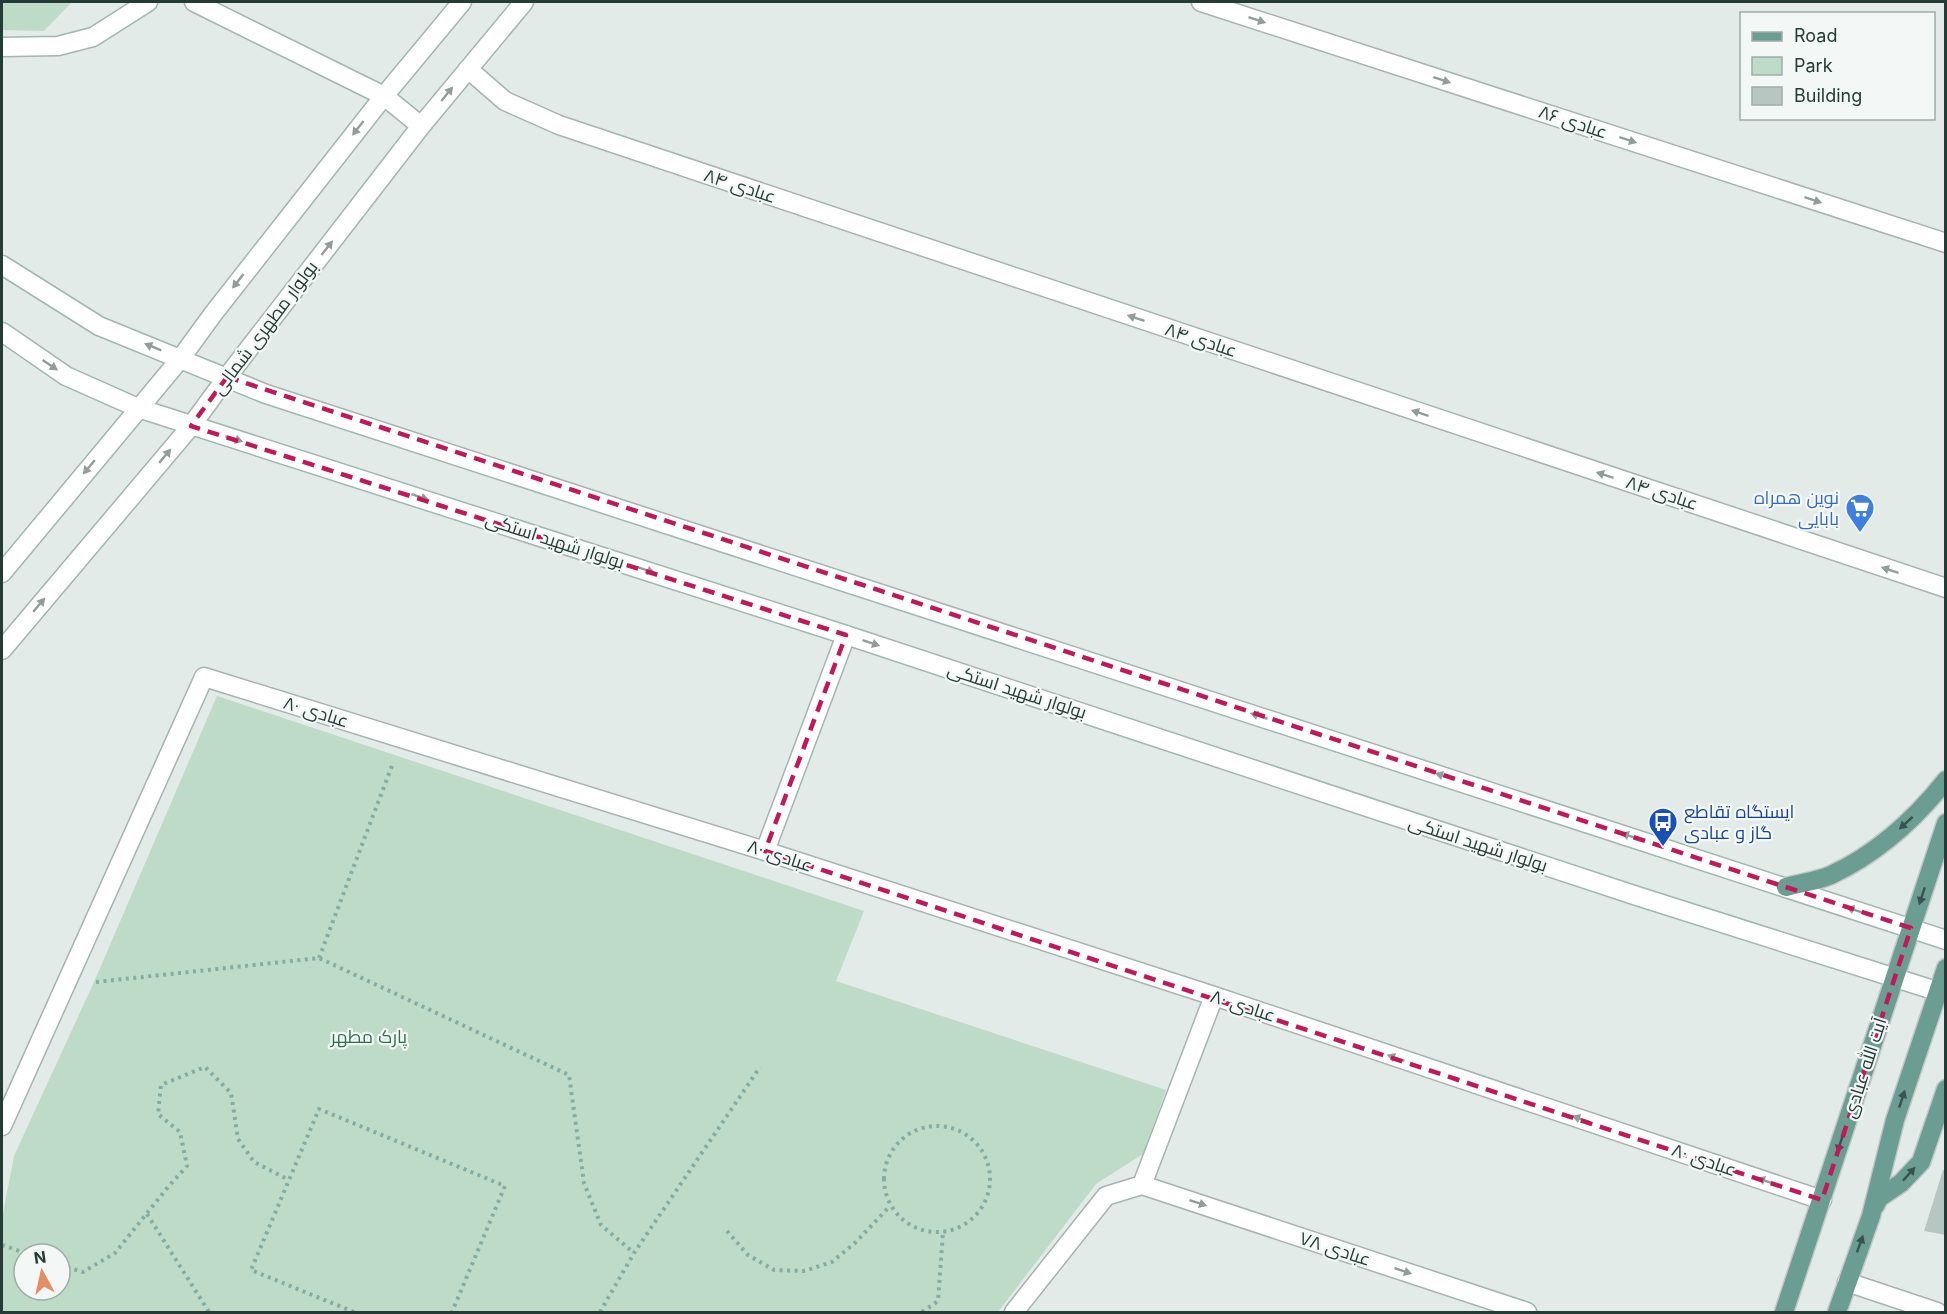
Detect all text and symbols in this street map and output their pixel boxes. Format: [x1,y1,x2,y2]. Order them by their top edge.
legend [1740,12,1935,120]
one-way arrow [1248,15,1266,25]
text: Road [1794,25,1837,46]
text: Park [1794,55,1833,76]
one-way arrow [1433,76,1451,85]
text: Building [1794,85,1862,106]
one-way arrow [440,87,453,102]
street label: عبادی ۸۶ [1536,101,1610,143]
one-way arrow [353,120,365,135]
one-way arrow [1619,136,1637,145]
street label: عبادی ۸۴ [701,164,779,208]
one-way arrow [1804,196,1822,206]
one-way arrow [320,240,332,255]
street label: بولوار مطهری شمالی [207,257,323,399]
one-way arrow [232,273,245,289]
one-way arrow [1127,313,1145,322]
street label: عبادی ۸۴ [1162,318,1240,362]
one-way arrow [144,342,162,351]
one-way arrow [42,359,58,370]
one-way arrow [1411,408,1429,417]
one-way arrow [225,434,243,444]
one-way arrow [158,449,171,464]
one-way arrow [83,460,96,475]
one-way arrow [1596,469,1614,479]
street label: عبادی ۸۴ [1623,471,1701,515]
place label: نوین همراه بابایی [1754,487,1839,530]
supermarket icon: نوین همراه بابایی [1844,492,1876,534]
one-way arrow [411,493,429,502]
street label: بولوار شهید استکی [483,508,627,574]
one-way arrow [1881,564,1899,574]
one-way arrow [637,566,655,575]
one-way arrow [32,598,45,613]
one-way arrow [862,639,880,648]
street label: بولوار شهید استکی [945,658,1089,724]
street label: عبادی ۸۰ [281,692,351,732]
one-way arrow [1250,711,1268,721]
one-way arrow [1435,771,1453,781]
place label: ایستگاه تقاطع گاز و عبادی [1684,801,1794,844]
bus stop icon: ایستگاه تقاطع گاز و عبادی [1647,806,1679,848]
street label: بولوار شهید استکی [1406,811,1550,877]
one-way arrow [1898,816,1913,830]
one-way arrow [1621,831,1639,841]
street label: عبادی ۸۰ [745,835,815,877]
one-way arrow [1916,887,1926,905]
one-way arrow [1846,905,1864,914]
street label: عبادی ۸۰ [1208,985,1278,1027]
street label: آیت الله عبادی [1837,1015,1892,1121]
park label: پارک مطهر [330,1026,407,1049]
one-way arrow [1387,1052,1405,1062]
one-way arrow [1898,1090,1907,1108]
one-way arrow [1572,1114,1590,1124]
one-way arrow [1835,1135,1844,1153]
street label: عبادی ۸۰ [1669,1139,1739,1181]
one-way arrow [1902,1167,1916,1182]
one-way arrow [1757,1176,1775,1186]
one-way arrow [1189,1199,1207,1208]
street label: عبادی ۷۸ [1297,1227,1373,1271]
one-way arrow [1856,1235,1866,1253]
north arrow [12,1242,72,1302]
text: N [32,1246,47,1268]
one-way arrow [1394,1267,1412,1276]

